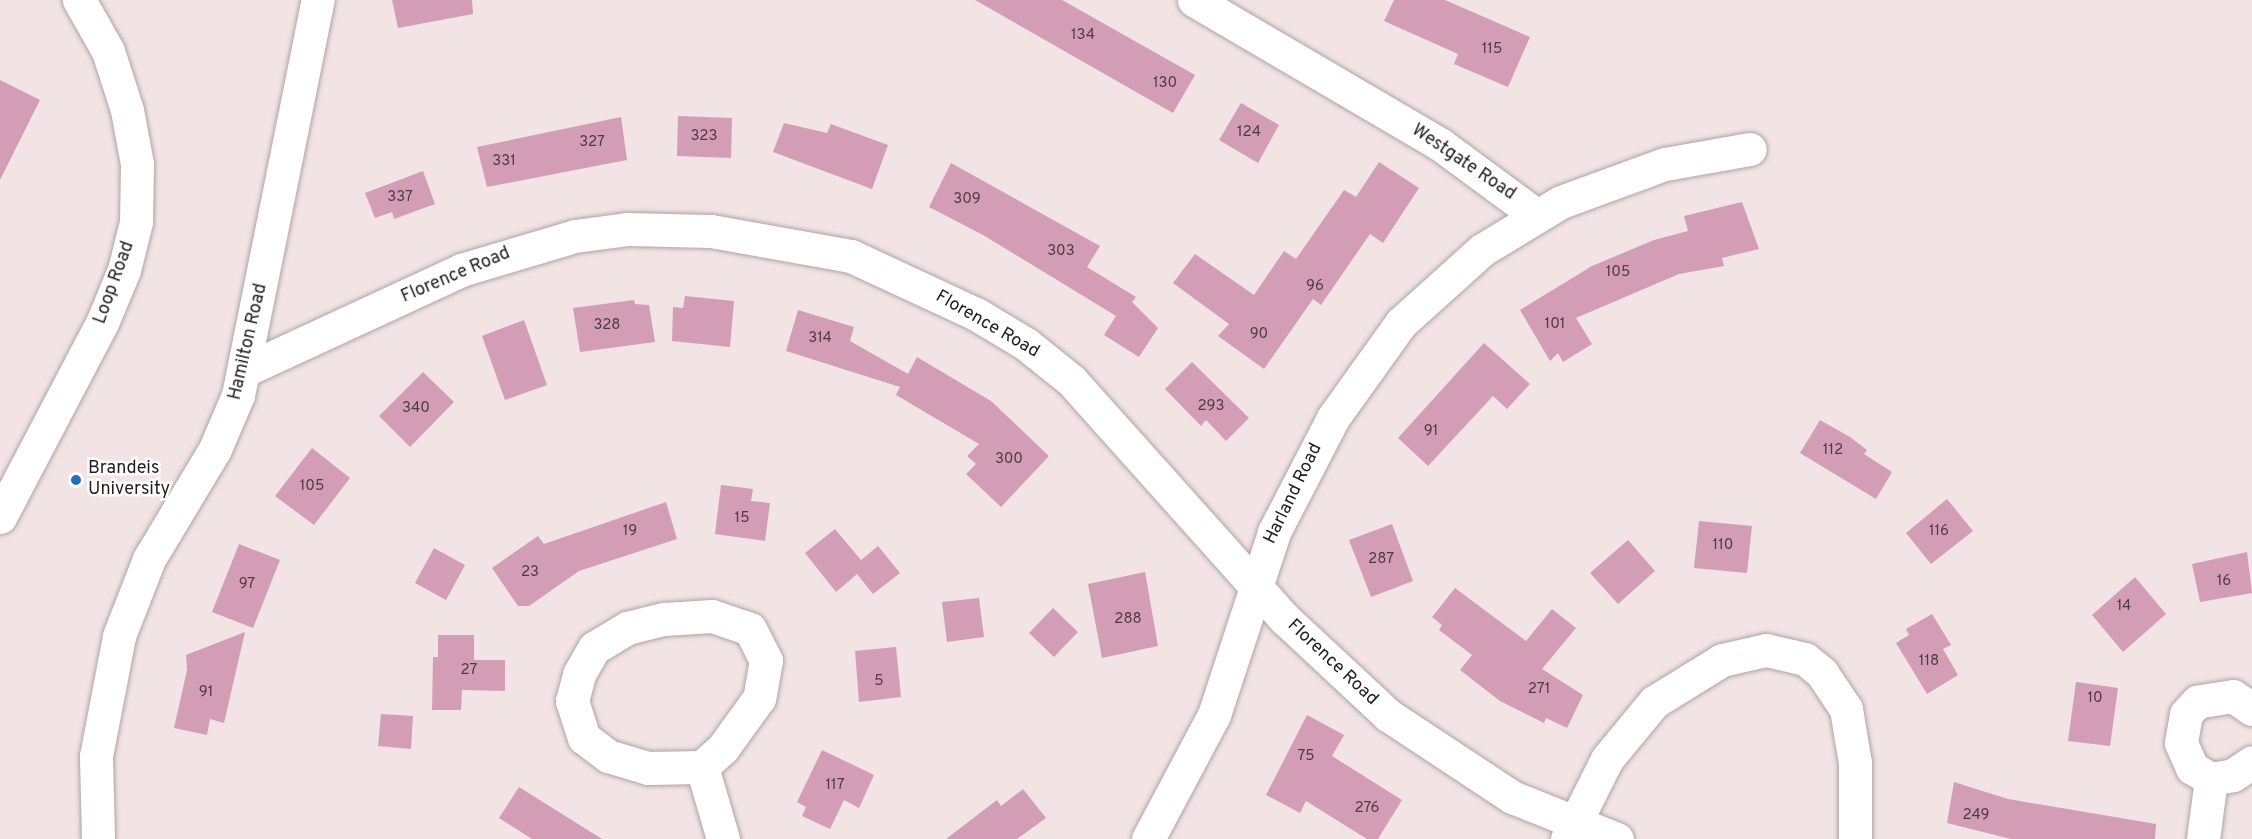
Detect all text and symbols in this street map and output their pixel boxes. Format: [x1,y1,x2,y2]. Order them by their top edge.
house number: 134 [1071,27,1095,45]
house number: 115 [1482,41,1502,59]
house number: 130 [1153,75,1177,93]
street label: Westgate Road [1407,120,1519,206]
house number: 124 [1237,124,1261,142]
house number: 323 [691,128,717,146]
house number: 327 [579,134,605,152]
house number: 331 [492,153,516,171]
house number: 337 [387,189,413,207]
house number: 309 [953,191,981,209]
street label: Loop Road [90,239,140,327]
street label: Florence Road [398,243,514,309]
house number: 303 [1047,243,1075,261]
house number: 105 [1606,264,1630,282]
house number: 96 [1306,278,1324,296]
street label: Hamilton Road [225,282,273,402]
street label: Florence Road [931,287,1043,363]
house number: 101 [1545,316,1565,334]
house number: 328 [593,317,621,335]
house number: 90 [1250,326,1268,344]
house number: 314 [808,330,832,348]
house number: 293 [1197,398,1225,416]
house number: 340 [402,400,430,418]
house number: 91 [1424,423,1438,441]
street label: Harland Road [1260,440,1328,548]
house number: 112 [1823,442,1843,460]
house number: 300 [995,451,1023,469]
place label: Brandeis University [88,459,170,502]
marker: Brandeis University [69,473,83,487]
house number: 105 [300,478,324,496]
house number: 15 [735,510,749,528]
house number: 19 [623,523,637,541]
house number: 116 [1929,523,1949,541]
house number: 110 [1713,537,1733,555]
house number: 287 [1368,551,1394,569]
house number: 23 [521,564,539,582]
house number: 16 [2217,573,2231,591]
house number: 97 [239,576,255,594]
house number: 14 [2117,598,2131,616]
house number: 288 [1114,611,1142,629]
street label: Florence Road [1282,615,1382,711]
house number: 118 [1919,653,1939,671]
house number: 27 [461,662,477,680]
house number: 5 [874,673,884,691]
house number: 271 [1528,681,1550,699]
house number: 91 [199,684,213,702]
house number: 10 [2087,690,2103,708]
house number: 75 [1297,748,1315,766]
house number: 117 [826,777,844,795]
house number: 276 [1354,800,1380,818]
house number: 249 [1962,807,1990,825]

